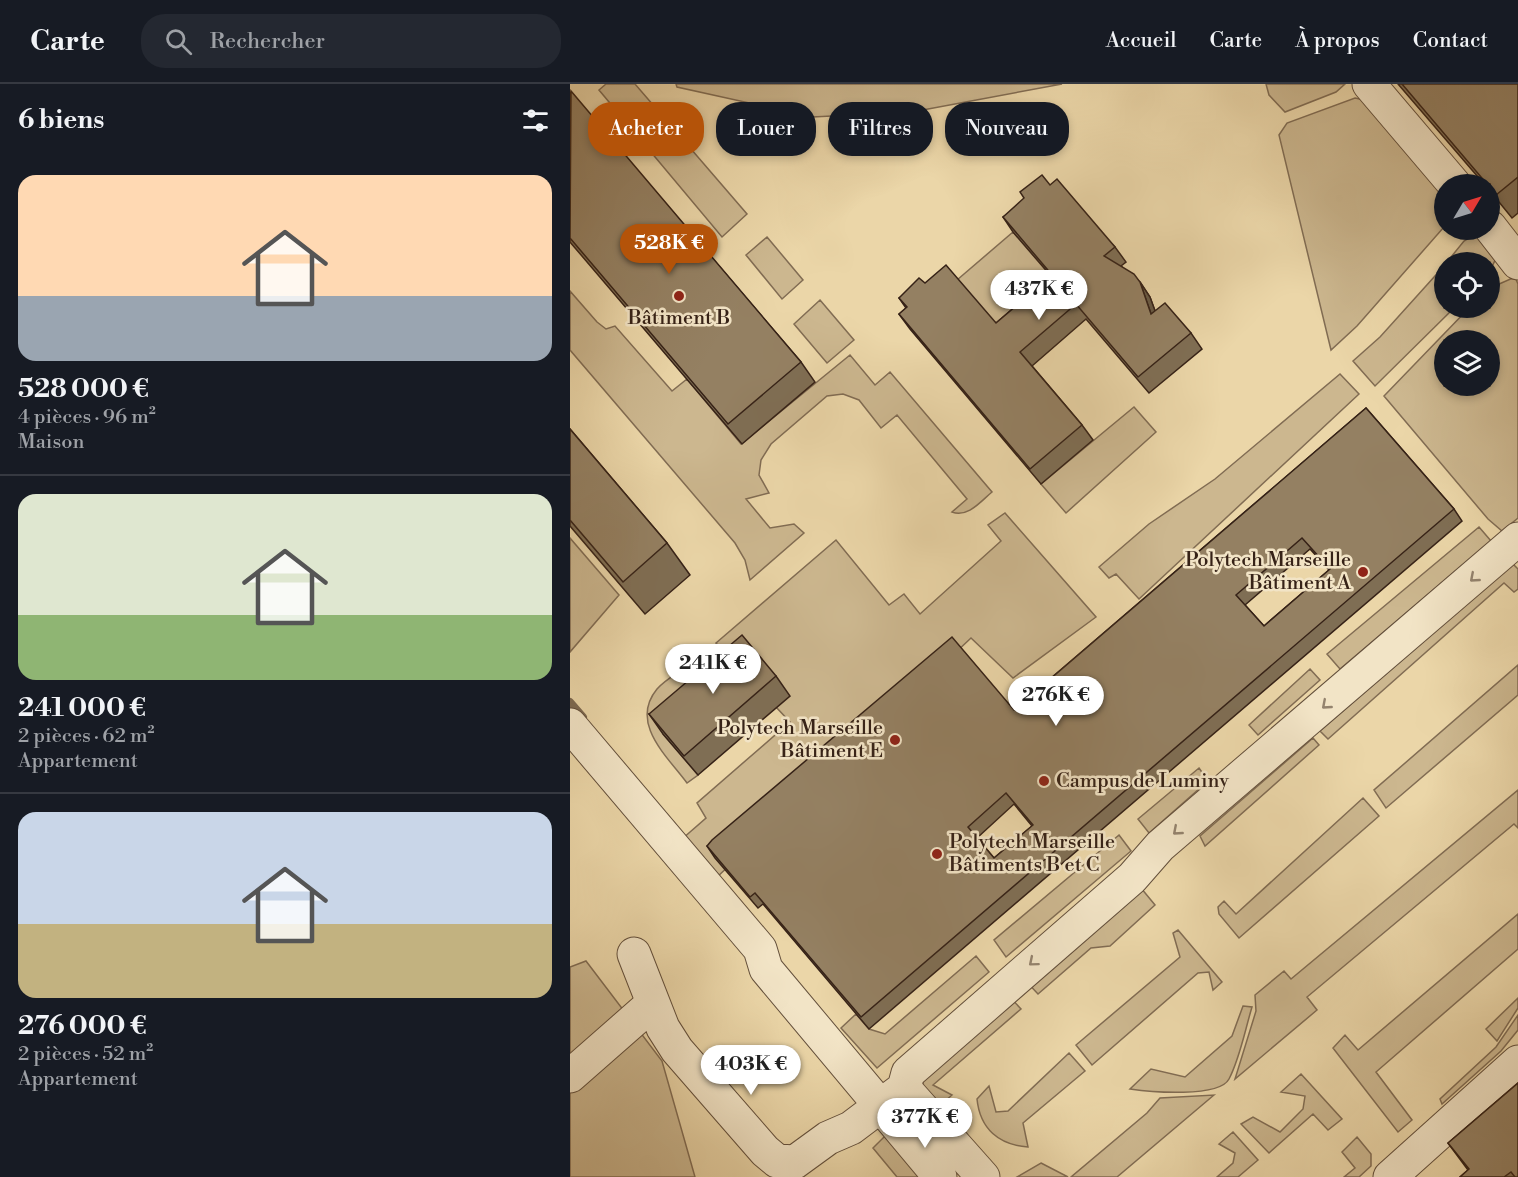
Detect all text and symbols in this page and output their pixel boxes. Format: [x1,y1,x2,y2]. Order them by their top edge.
search box [141,14,561,68]
text: Carte [30,24,105,59]
icon: search [162,25,195,58]
text: Rechercher [210,28,325,55]
text: Accueil [1106,28,1177,54]
text: Carte [1210,28,1262,54]
text: À propos [1295,28,1380,54]
text: Contact [1413,28,1488,54]
chip: Acheter [588,102,704,156]
chip: Louer [716,102,816,156]
chip: Filtres [828,102,933,156]
chip: Nouveau [945,102,1069,156]
text: 6 biens [18,104,104,136]
icon: filters [519,104,552,137]
north arrow [1434,174,1500,240]
map controls [1434,174,1500,396]
icon: home [231,214,339,322]
pin: 528K € [620,224,718,275]
text: 528K € [634,231,704,256]
button: locate [1434,252,1500,318]
pin: 437K € [990,270,1088,321]
text: 437K € [1004,277,1074,302]
marker: Bâtiment B [672,289,686,303]
place label: Bâtiment B [627,306,730,331]
button: layers [1434,330,1500,396]
text: 528 000 € [18,373,149,405]
text: 4 pièces · 96 m² [18,405,156,430]
text: Maison [18,430,84,455]
icon: home [231,533,339,641]
place label: Polytech Marseille Bâtiment A [1185,548,1352,596]
marker: Polytech Marseille Bâtiment A [1356,565,1370,579]
one-way arrow [1470,570,1481,581]
pin: 241K € [664,644,762,695]
text: 241K € [679,651,747,676]
pin: 276K € [1007,676,1105,727]
text: 276K € [1022,683,1090,708]
text: 241 000 € [18,692,146,724]
one-way arrow [1322,697,1333,708]
place label: Polytech Marseille Bâtiment E [717,716,883,764]
text: 2 pièces · 62 m² [18,724,154,749]
marker: Polytech Marseille Bâtiment E [888,733,902,747]
text: Appartement [18,749,138,774]
place label: Campus de Luminy [1056,769,1229,794]
marker: Campus de Luminy [1037,774,1051,788]
one-way arrow [1173,824,1184,835]
place label: Polytech Marseille Bâtiments B et C [948,830,1115,878]
marker: Polytech Marseille Bâtiments B et C [930,847,944,861]
icon: home [231,851,339,959]
one-way arrow [1029,954,1040,965]
text: 276 000 € [18,1010,147,1042]
text: 2 pièces · 52 m² [18,1042,153,1067]
pin: 403K € [702,1045,800,1096]
text: 403K € [715,1052,787,1077]
text: Appartement [18,1067,138,1092]
pin: 377K € [876,1098,974,1149]
text: 377K € [891,1105,959,1130]

